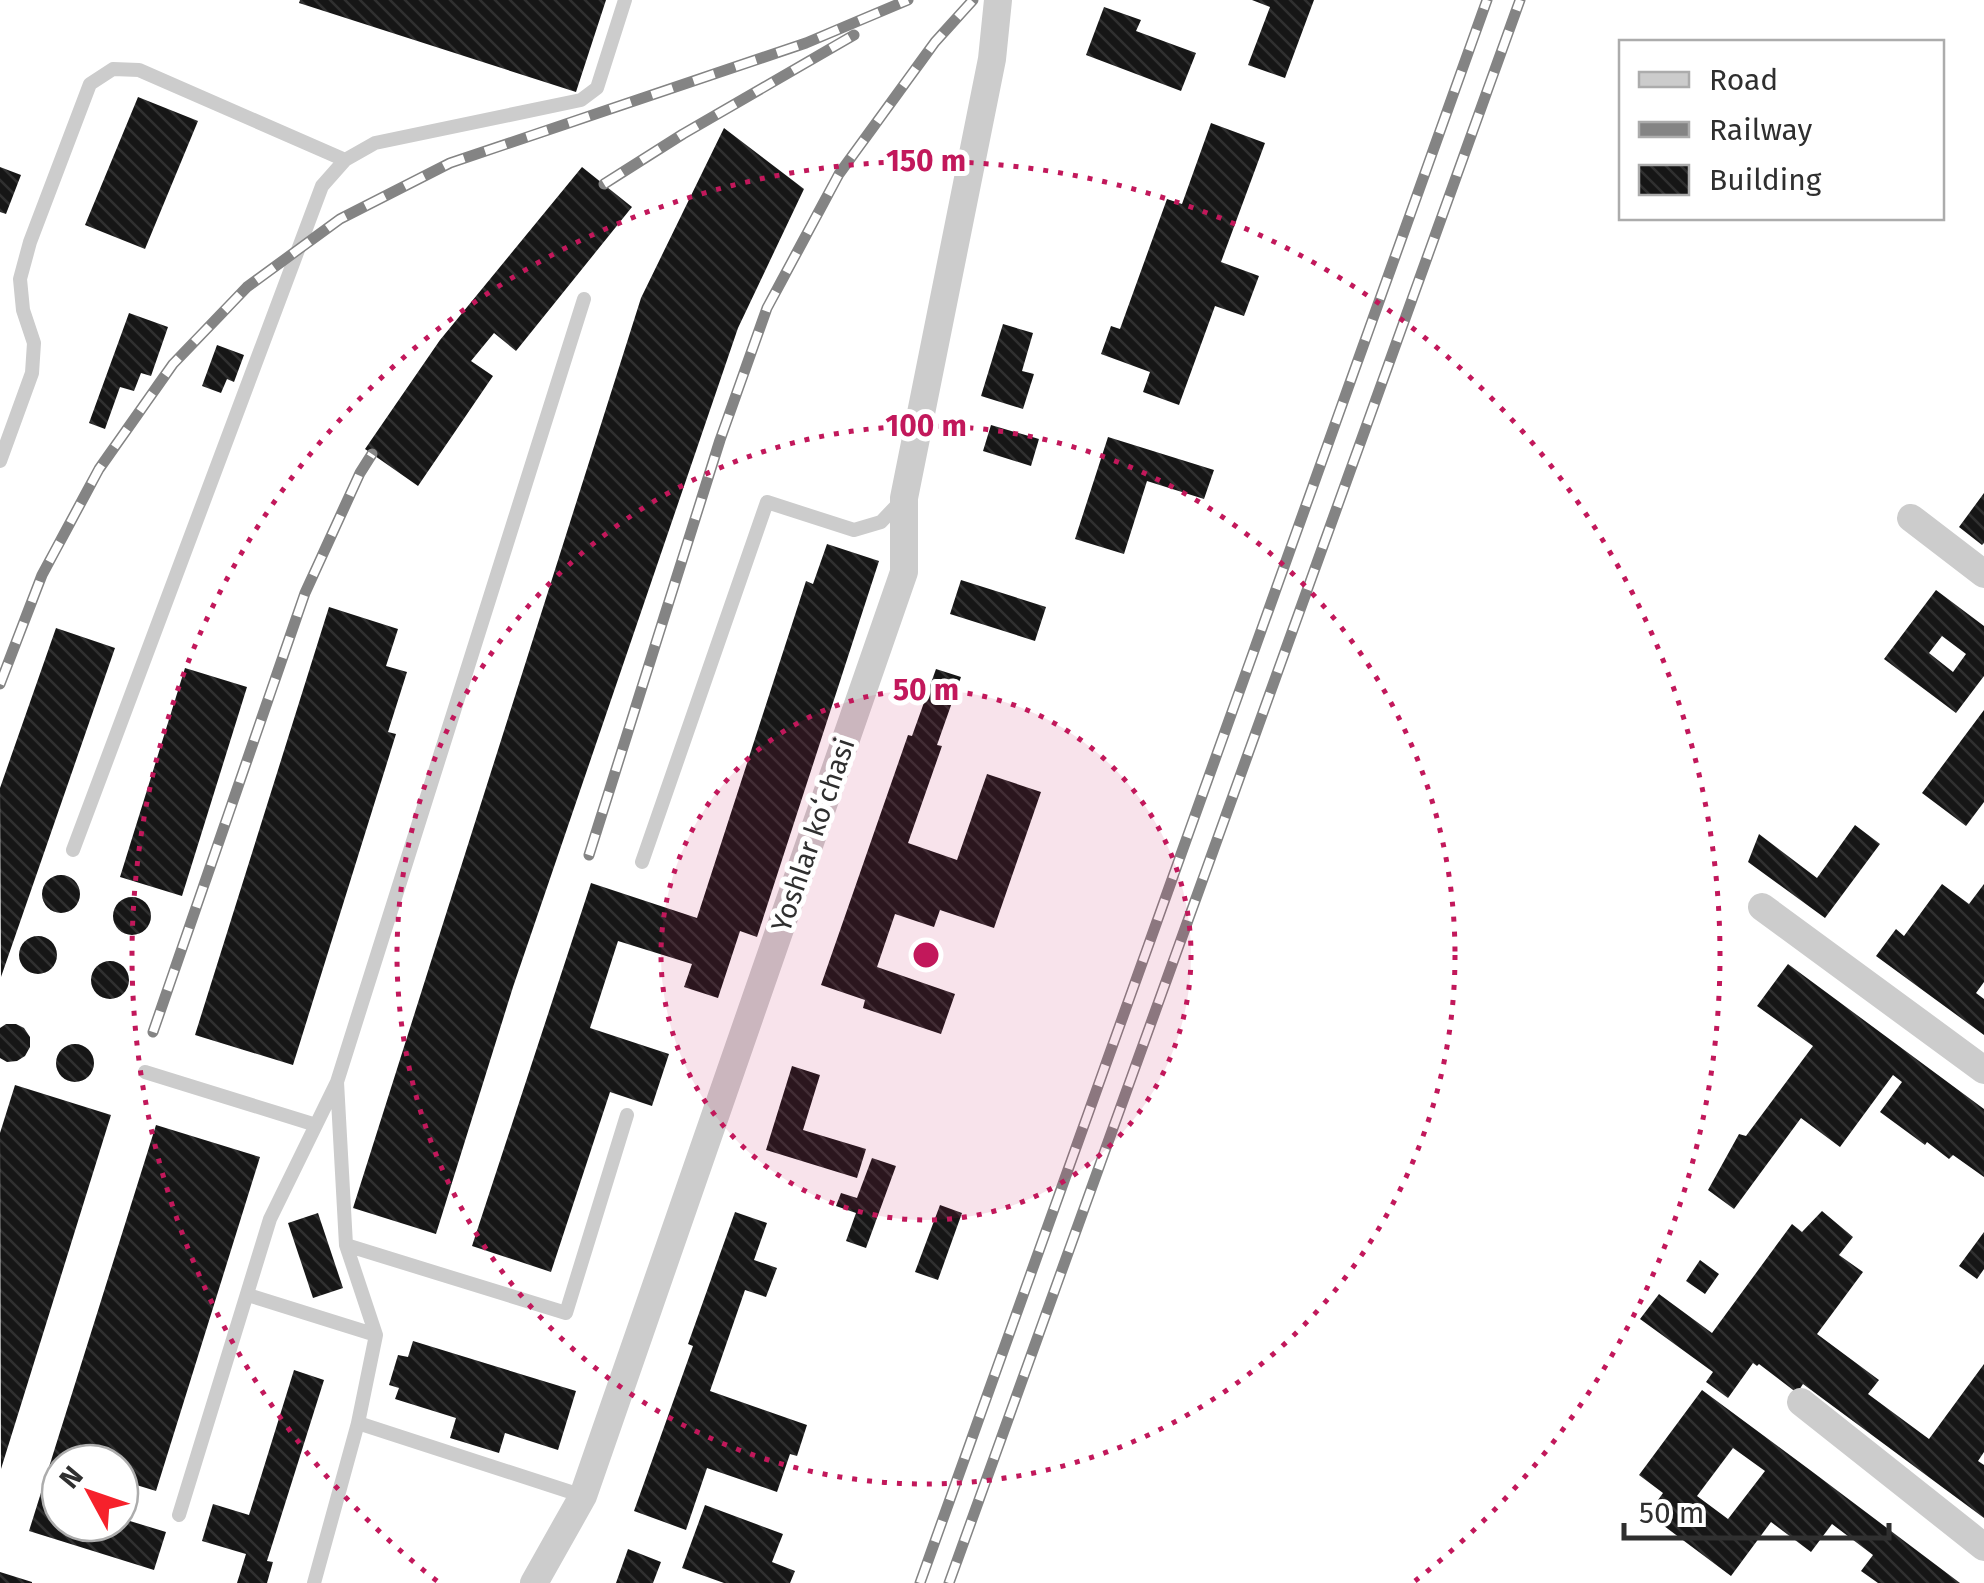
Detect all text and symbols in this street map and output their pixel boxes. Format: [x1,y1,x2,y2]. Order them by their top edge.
legend [1619,40,1944,220]
text: Road [1709,62,1778,98]
text: Railway [1709,112,1812,148]
text: 150 m [886,143,966,179]
text: Building [1709,162,1822,198]
text: 100 m [885,408,967,444]
text: 50 m [893,672,959,708]
street label: Yoshlar koʻchasi [764,734,862,936]
centre of rings [908,937,944,973]
north arrow [40,1443,140,1543]
text: N [53,1460,90,1495]
scale bar [1624,1478,1889,1540]
text: 50 m [1639,1495,1704,1531]

